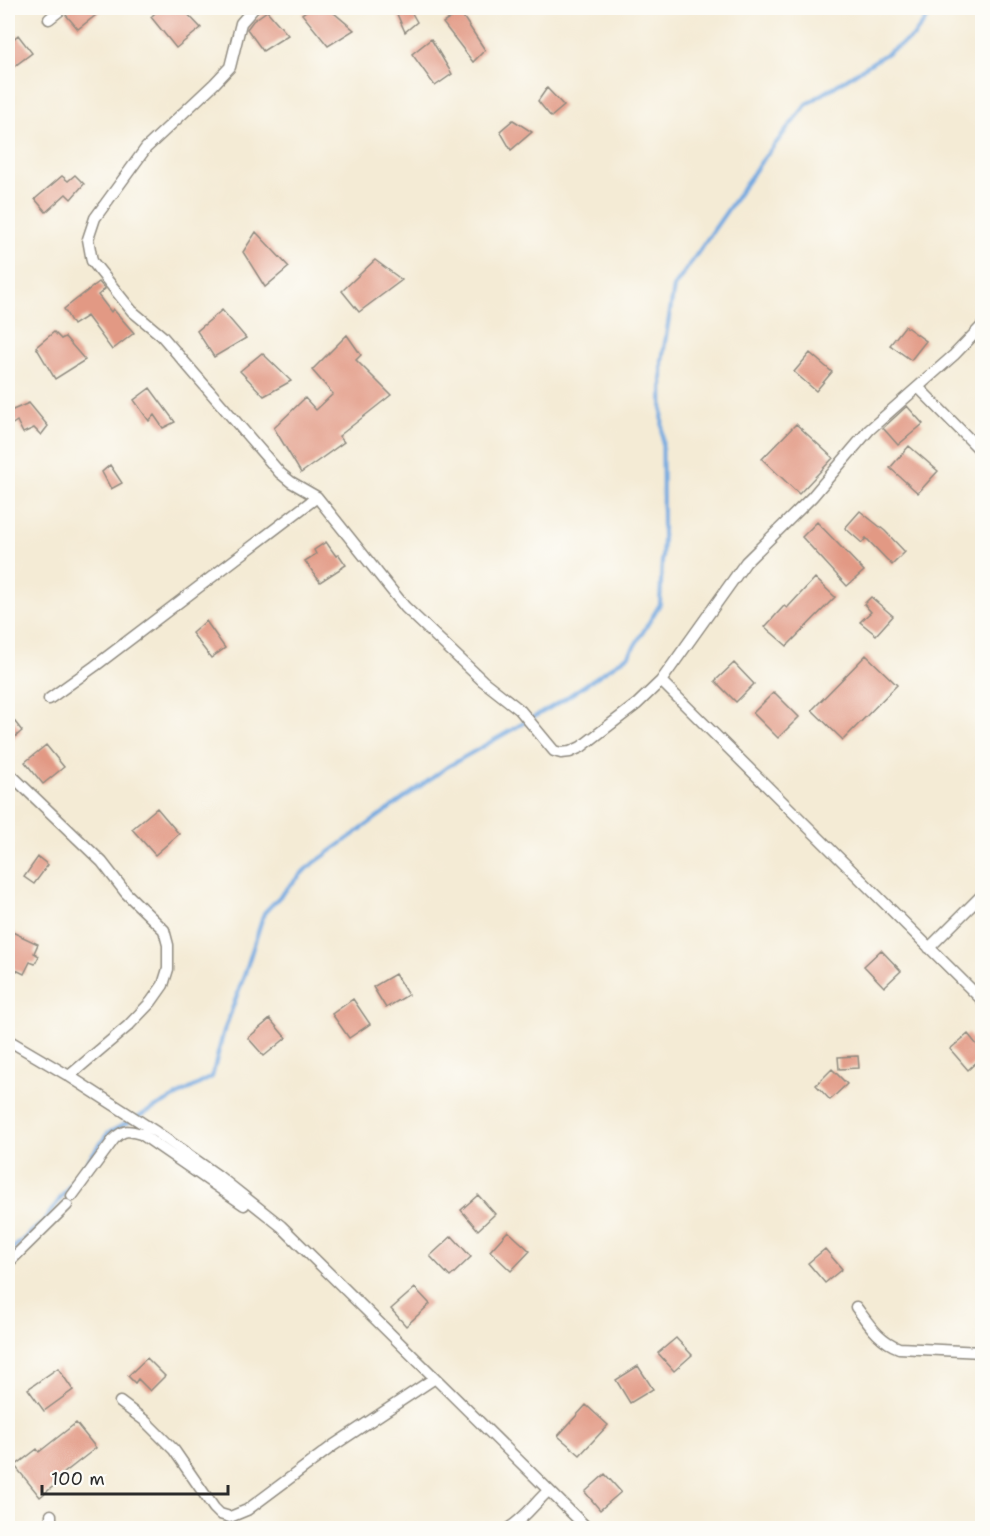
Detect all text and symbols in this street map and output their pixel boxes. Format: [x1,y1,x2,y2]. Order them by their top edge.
scale bar [42,1458,228,1496]
text: 100 m [51,1467,105,1491]

